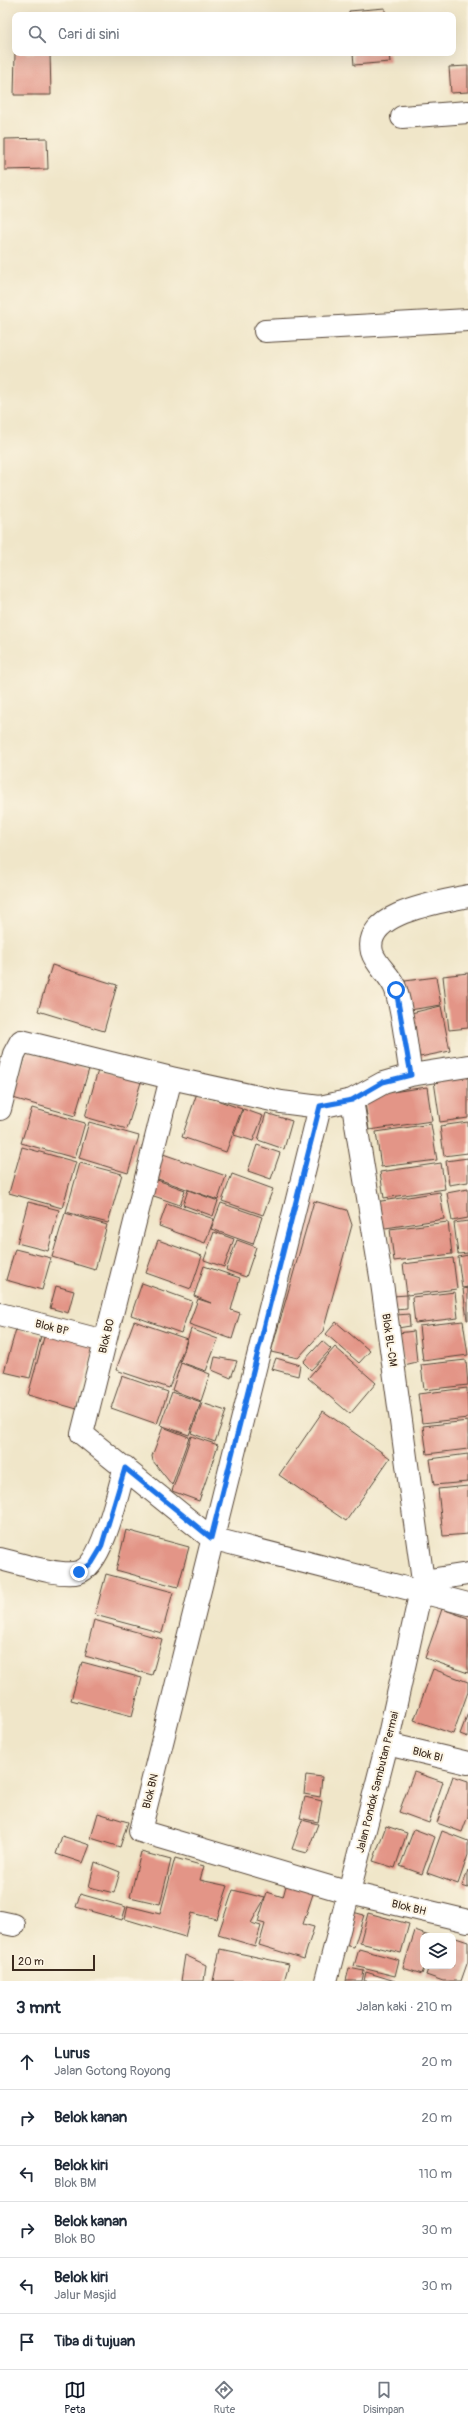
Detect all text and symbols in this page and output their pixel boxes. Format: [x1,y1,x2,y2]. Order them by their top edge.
search box [12,12,456,56]
icon: search [26,23,48,45]
text: Cari di sini [58,25,119,44]
route start [387,981,405,999]
street label: Blok BL-CM [379,1313,400,1368]
street label: Blok BP [34,1317,70,1338]
street label: Blok BO [96,1318,117,1355]
route end [70,1563,88,1581]
street label: Jalan Pondok Sambutan Permai [354,1710,401,1854]
street label: Blok BI [411,1744,445,1765]
street label: Blok BN [140,1772,161,1810]
street label: Blok BH [390,1897,427,1918]
map controls [420,1933,456,1969]
button: layers [420,1933,456,1969]
scale bar [12,1953,95,1972]
text: 20 m [18,1955,44,1968]
text: 3 mnt [16,1997,61,2018]
text: Jalan kaki · 210 m [356,1999,452,2015]
text: Lurus [54,2044,90,2063]
icon: ahead [16,2051,38,2073]
text: 20 m [421,2054,452,2070]
text: Jalan Gotong Royong [54,2063,170,2079]
icon: right [16,2107,38,2129]
text: Belok kanan [54,2108,127,2127]
text: 20 m [421,2110,452,2126]
text: Belok kiri [54,2156,108,2175]
icon: left [16,2163,38,2185]
text: 110 m [419,2166,452,2182]
text: Blok BM [54,2175,96,2191]
text: Belok kanan [54,2212,127,2231]
icon: right [16,2219,38,2241]
text: 30 m [422,2222,452,2238]
text: Blok BO [54,2231,95,2247]
text: Belok kiri [54,2268,108,2287]
icon: left [16,2275,38,2297]
text: 30 m [422,2278,452,2294]
text: Jalur Masjid [54,2287,116,2303]
icon: arrive [16,2331,38,2353]
text: Tiba di tujuan [54,2332,135,2351]
tab: Peta [64,2379,86,2416]
tab: Rute [213,2379,235,2416]
tab: Disimpan [363,2379,404,2416]

